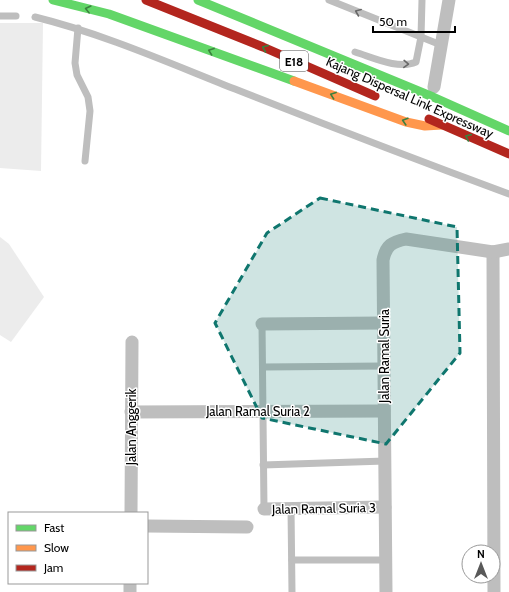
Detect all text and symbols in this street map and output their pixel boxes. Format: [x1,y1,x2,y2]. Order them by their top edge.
one-way arrow [85,5,91,13]
one-way arrow [355,8,362,16]
scale bar [373,8,455,34]
text: 50 m [379,14,407,29]
one-way arrow [261,45,269,53]
one-way arrow [207,47,214,56]
road number: E18 [280,51,308,71]
street label: Kajang Dispersal Link Expressway [323,53,497,142]
one-way arrow [403,59,409,68]
one-way arrow [330,92,337,100]
one-way arrow [402,117,409,126]
one-way arrow [465,133,472,141]
street label: Jalan Ramal Suria [376,308,392,404]
street label: Jalan Anggerik [123,389,139,466]
street label: Jalan Ramal Suria 2 [205,403,310,419]
street label: Jalan Ramal Suria 3 [271,499,376,517]
legend [8,512,148,584]
text: Fast [44,520,64,535]
text: Slow [44,540,69,555]
north arrow [461,544,501,584]
text: N [477,547,485,561]
text: Jam [43,560,63,575]

